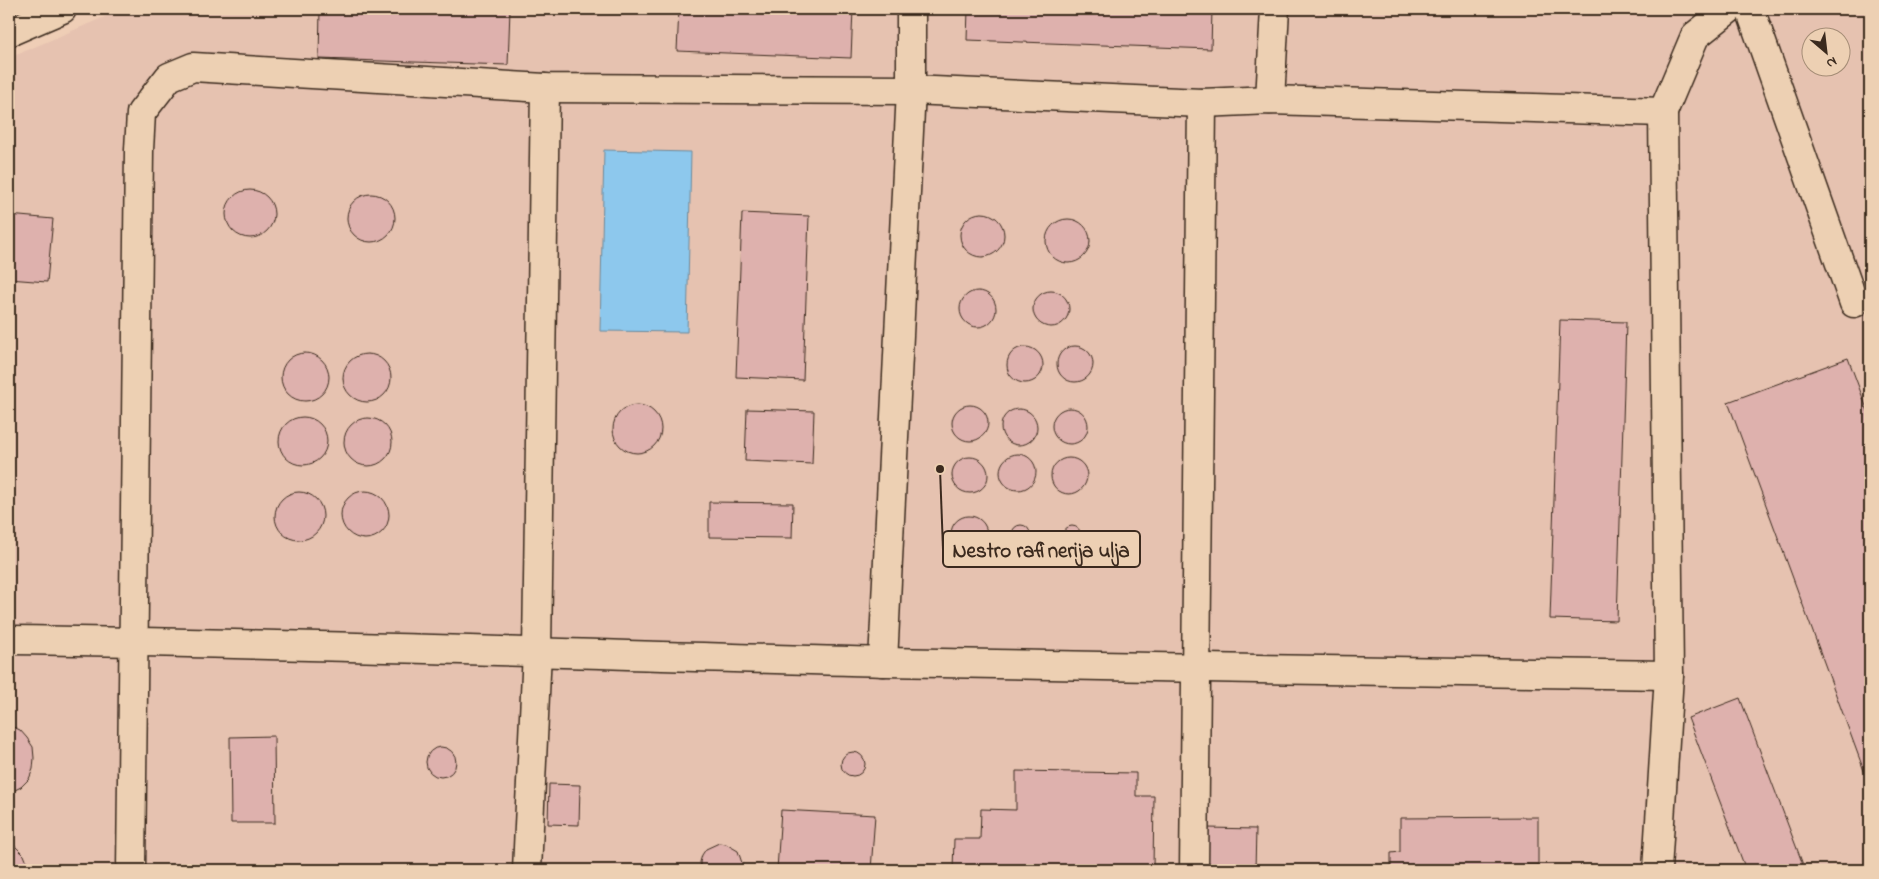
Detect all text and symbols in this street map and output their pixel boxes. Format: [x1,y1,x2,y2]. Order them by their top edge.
north arrow [1802,28,1852,78]
text: N [1822,51,1841,74]
callout: Nestro rafinerija ulja [943,531,1140,567]
text: Nestro rafinerija ulja [952,537,1130,567]

